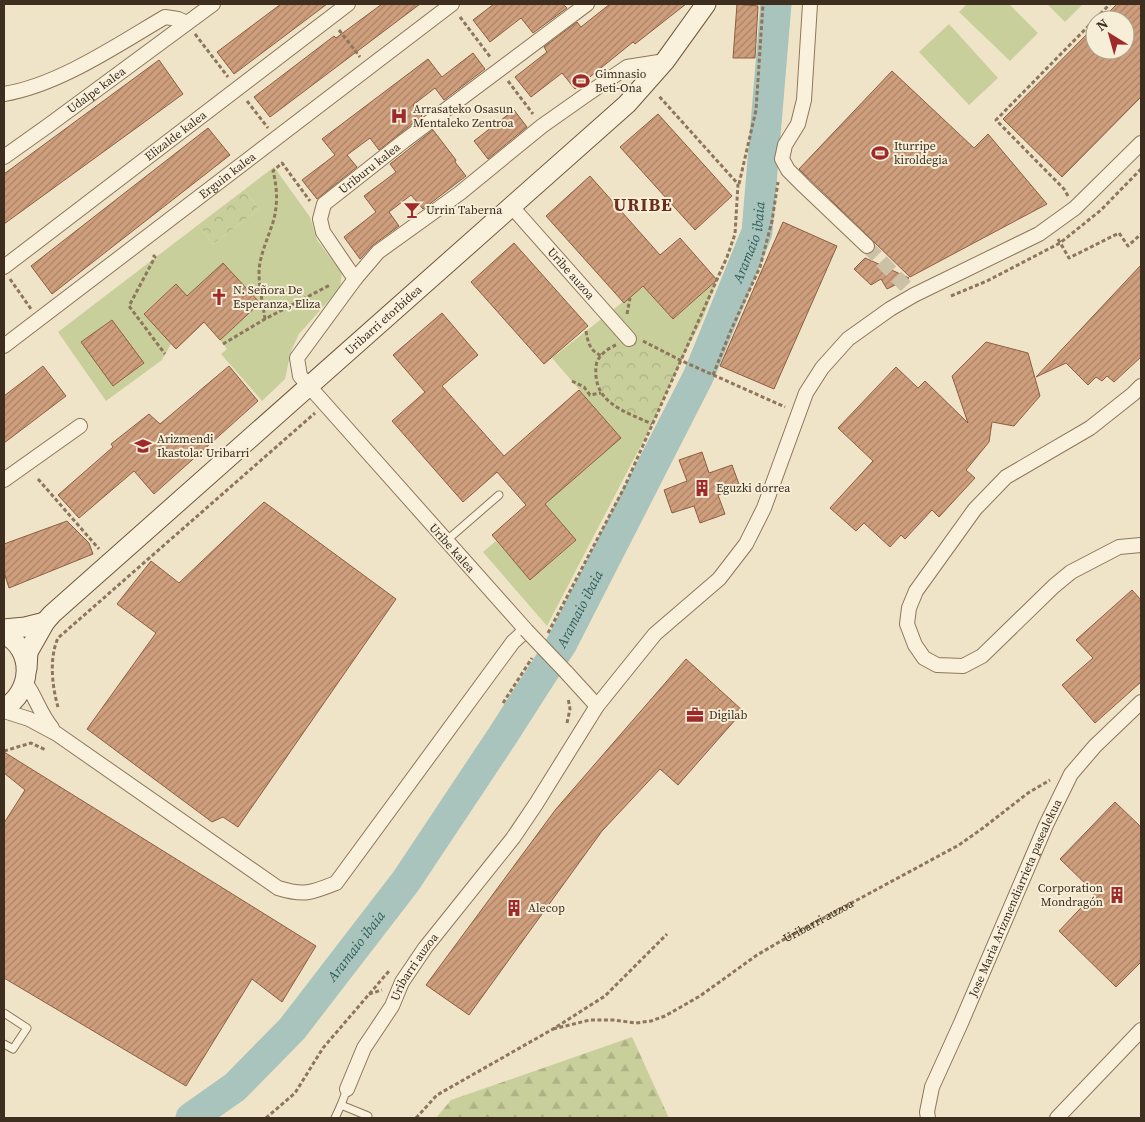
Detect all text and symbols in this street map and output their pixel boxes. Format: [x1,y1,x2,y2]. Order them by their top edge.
north arrow [1085,10,1135,60]
text: N [1092,14,1112,36]
street label: Udalpe kalea [64,63,129,117]
place label: Gimnasio Beti-Ona [595,66,647,96]
sports icon: Gimnasio Beti-Ona [571,71,591,91]
place label: Arrasateko Osasun Mentaleko Zentroa [413,101,515,131]
hospital icon: Arrasateko Osasun Mentaleko Zentroa [389,106,409,126]
street label: Elizalde kalea [141,107,210,165]
street label: Uriburu kalea [335,138,404,197]
place label: Iturripe kiroldegia [894,138,949,168]
sports icon: Iturripe kiroldegia [870,143,890,163]
street label: Erguin kalea [196,148,260,202]
district label: URIBE [613,192,673,217]
bar icon: Urrin Taberna [402,200,422,220]
water label: Aramaio ibaia [727,200,770,287]
place label: Urrin Taberna [426,202,503,218]
street label: Uribe auzoa [544,244,599,304]
street label: Uribarri etorbidea [341,281,426,359]
place label: N. Señora De Esperanza, Eliza [233,282,322,312]
church icon: N. Señora De Esperanza, Eliza [209,287,229,307]
place label: Arizmendi Ikastola: Uribarri [157,431,250,461]
school or university icon: Arizmendi Ikastola: Uribarri [133,436,153,456]
building icon: Eguzki dorrea [692,478,712,498]
place label: Eguzki dorrea [716,480,791,496]
street label: Uribe kalea [426,520,479,577]
water label: Aramaio ibaia [551,566,608,652]
office icon: Digilab [685,705,705,725]
place label: Digilab [709,707,747,723]
street label: Jose Maria Arizmendiarrieta pasealekua [965,796,1066,1000]
place label: Corporation Mondragón [1038,880,1103,910]
building icon: Corporation Mondragón [1107,885,1127,905]
street label: Uribarri auzoa [780,895,857,946]
building icon: Alecop [504,898,524,918]
place label: Alecop [528,900,565,916]
water label: Aramaio ibaia [322,906,390,986]
street label: Uribarri auzoa [387,929,442,1003]

